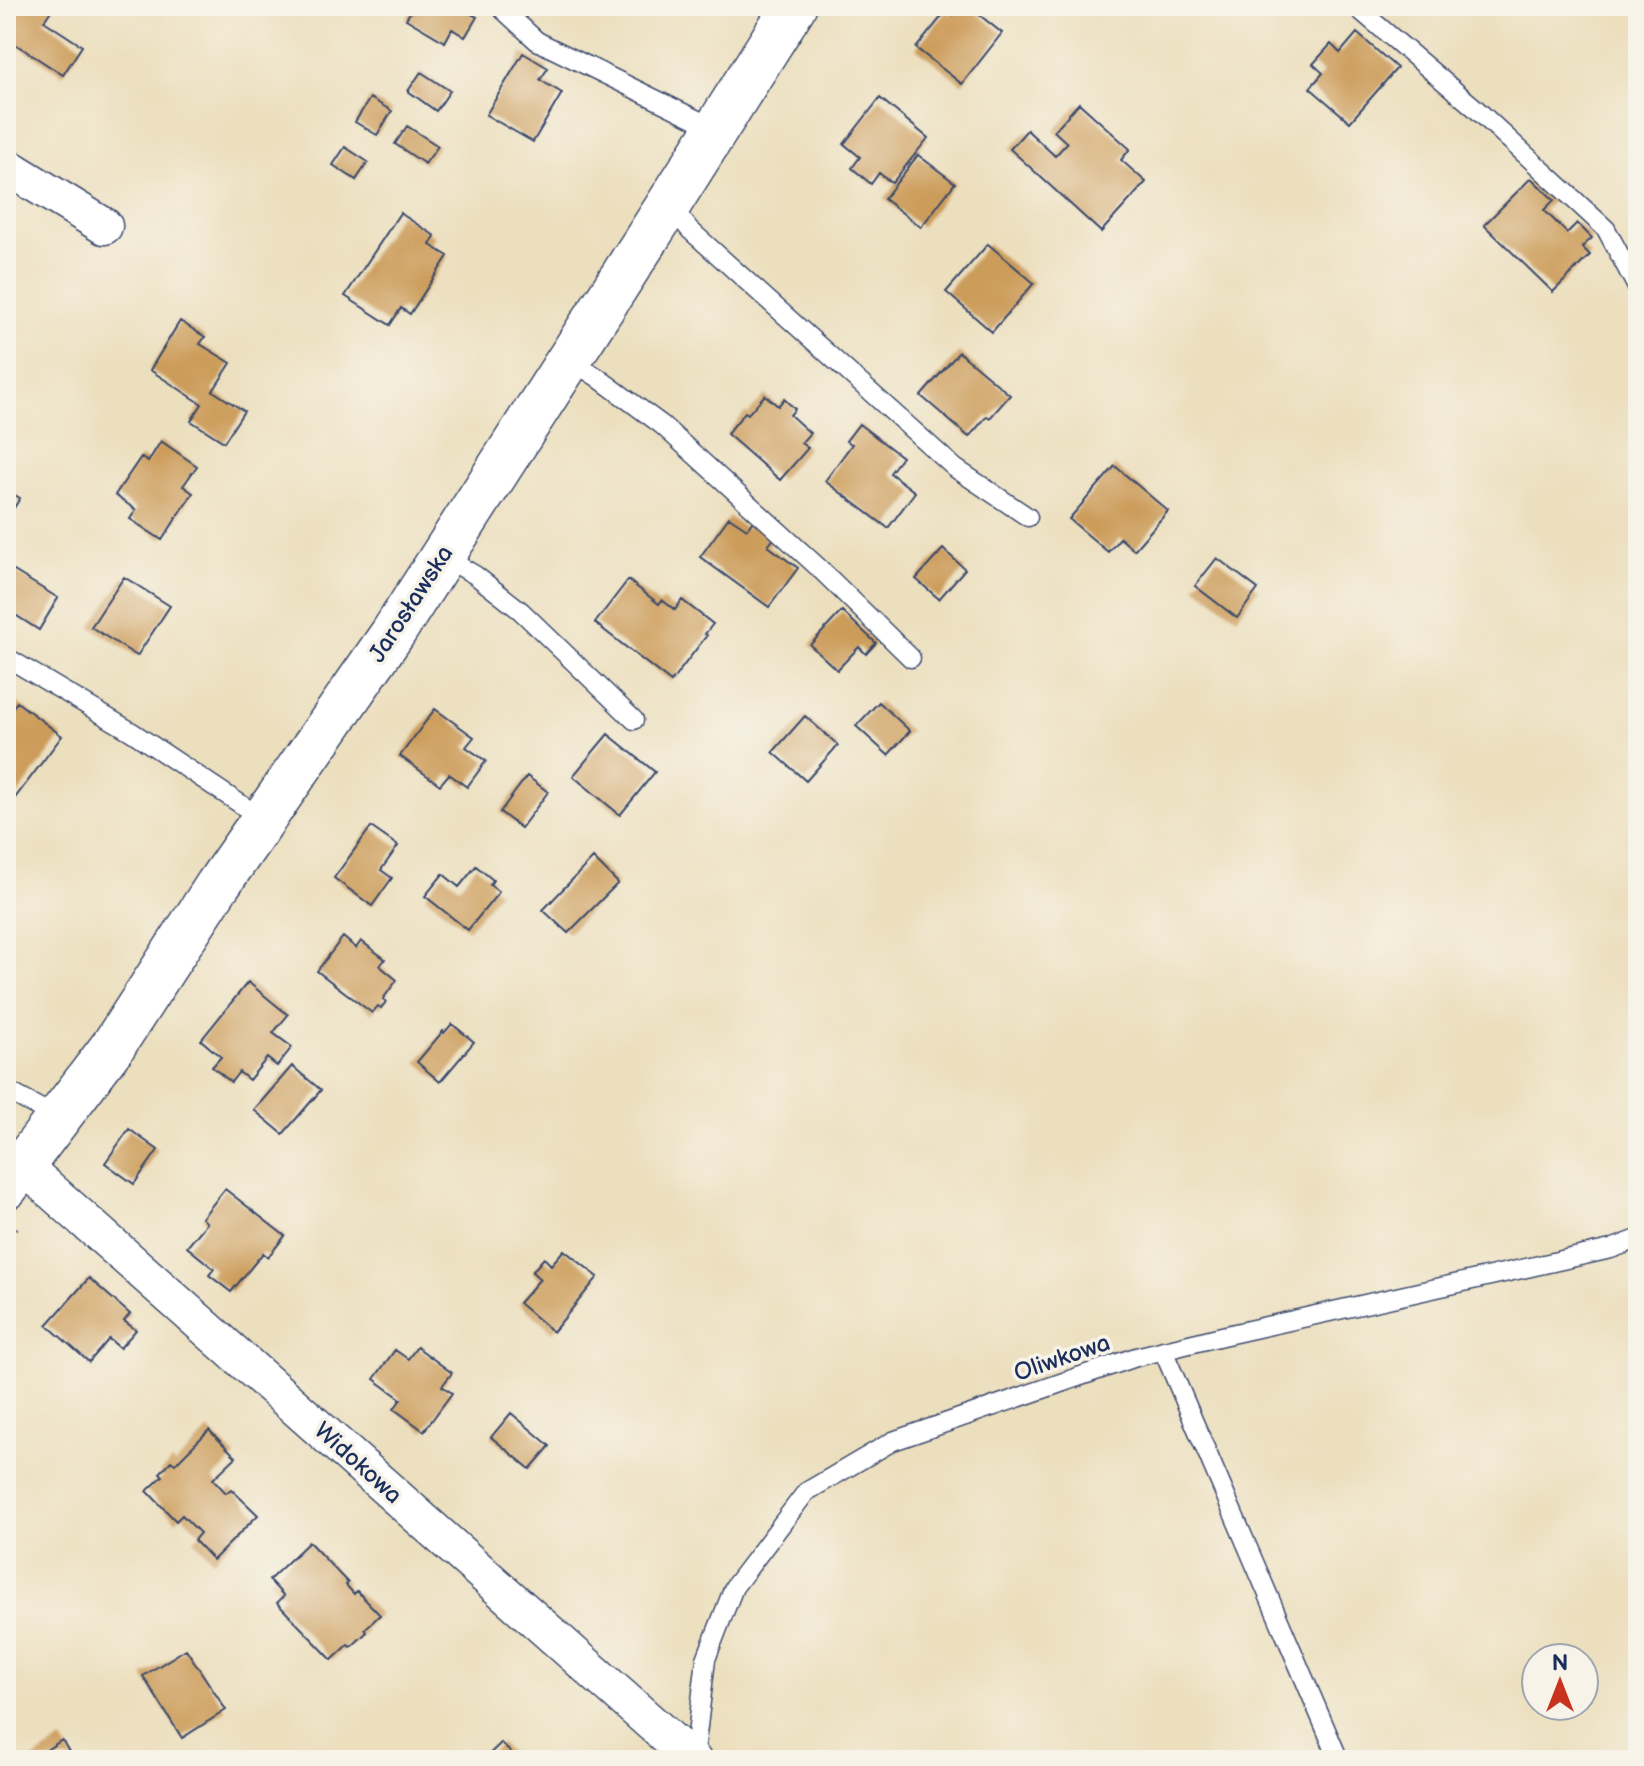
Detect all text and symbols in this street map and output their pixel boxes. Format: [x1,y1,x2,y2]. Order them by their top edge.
street label: Jarosławska [363,540,459,668]
street label: Oliwkowa [1010,1328,1114,1388]
street label: Widokowa [308,1416,408,1510]
north arrow [1520,1642,1600,1722]
text: N [1552,1650,1568,1677]

